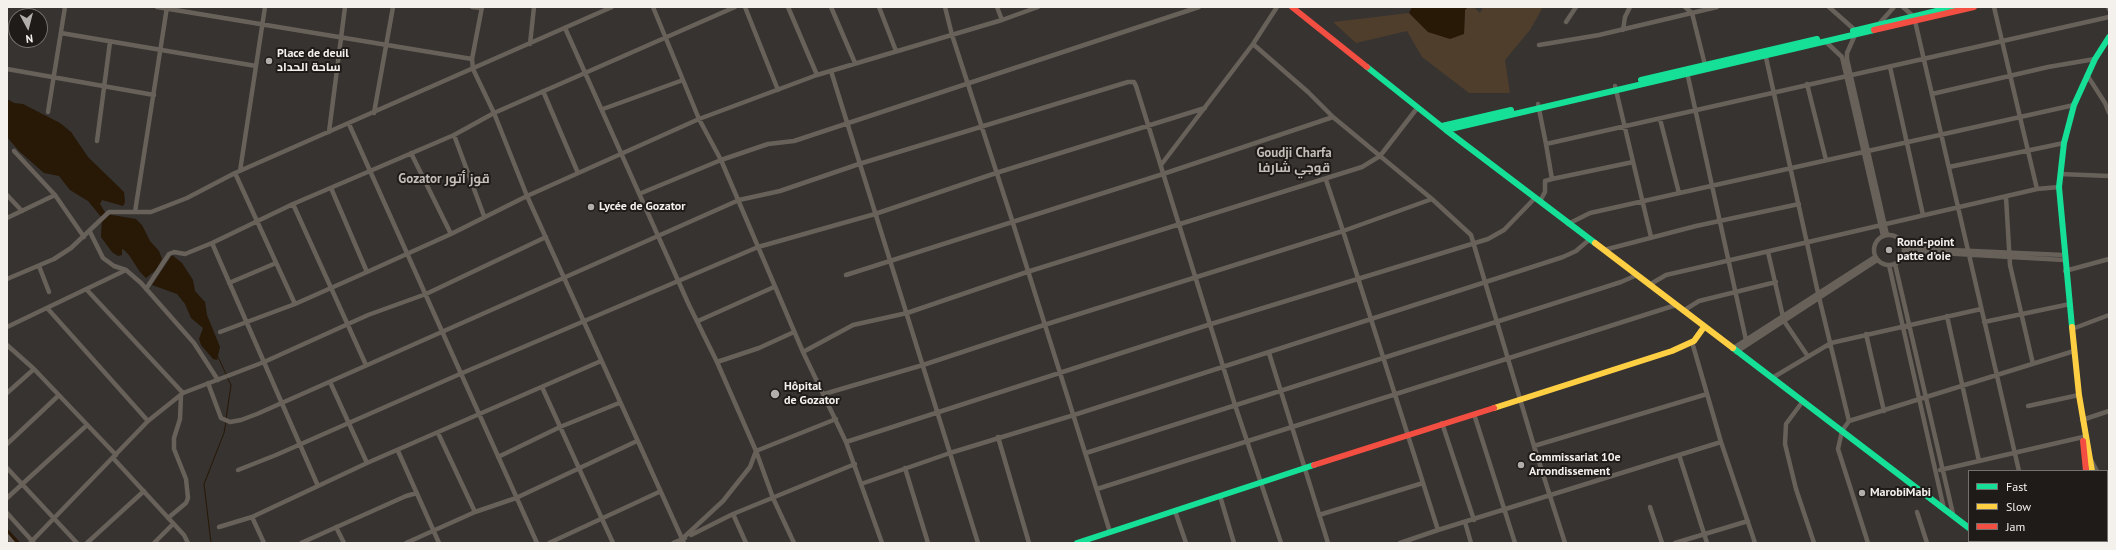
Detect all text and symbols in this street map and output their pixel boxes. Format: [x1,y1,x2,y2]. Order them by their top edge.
north arrow [8,8,48,48]
text: N [25,32,34,46]
place label: Place de deuil ساحة الحداد [277,47,349,75]
marker: Place de deuil ساحة الحداد [264,56,274,66]
district label: Goudji Charfa قوجي شارفا [1256,145,1332,176]
district label: Gozator قوز أتور [398,171,490,187]
place label: Lycée de Gozator [599,200,685,214]
marker: Lycée de Gozator [586,202,596,212]
place label: Rond-point patte d'oie [1897,236,1954,264]
marker: Rond-point patte d'oie [1884,245,1894,255]
place label: Hôpital de Gozator [784,380,839,408]
marker: Hôpital de Gozator [769,388,781,400]
place label: Commissariat 10e Arrondissement [1529,451,1621,479]
marker: Commissariat 10e Arrondissement [1516,460,1526,470]
legend [1968,470,2108,542]
text: Fast [2006,479,2027,494]
place label: MarobiMabi [1870,486,1931,500]
marker: MarobiMabi [1857,488,1867,498]
text: Slow [2006,499,2031,514]
text: Jam [2006,519,2025,534]

